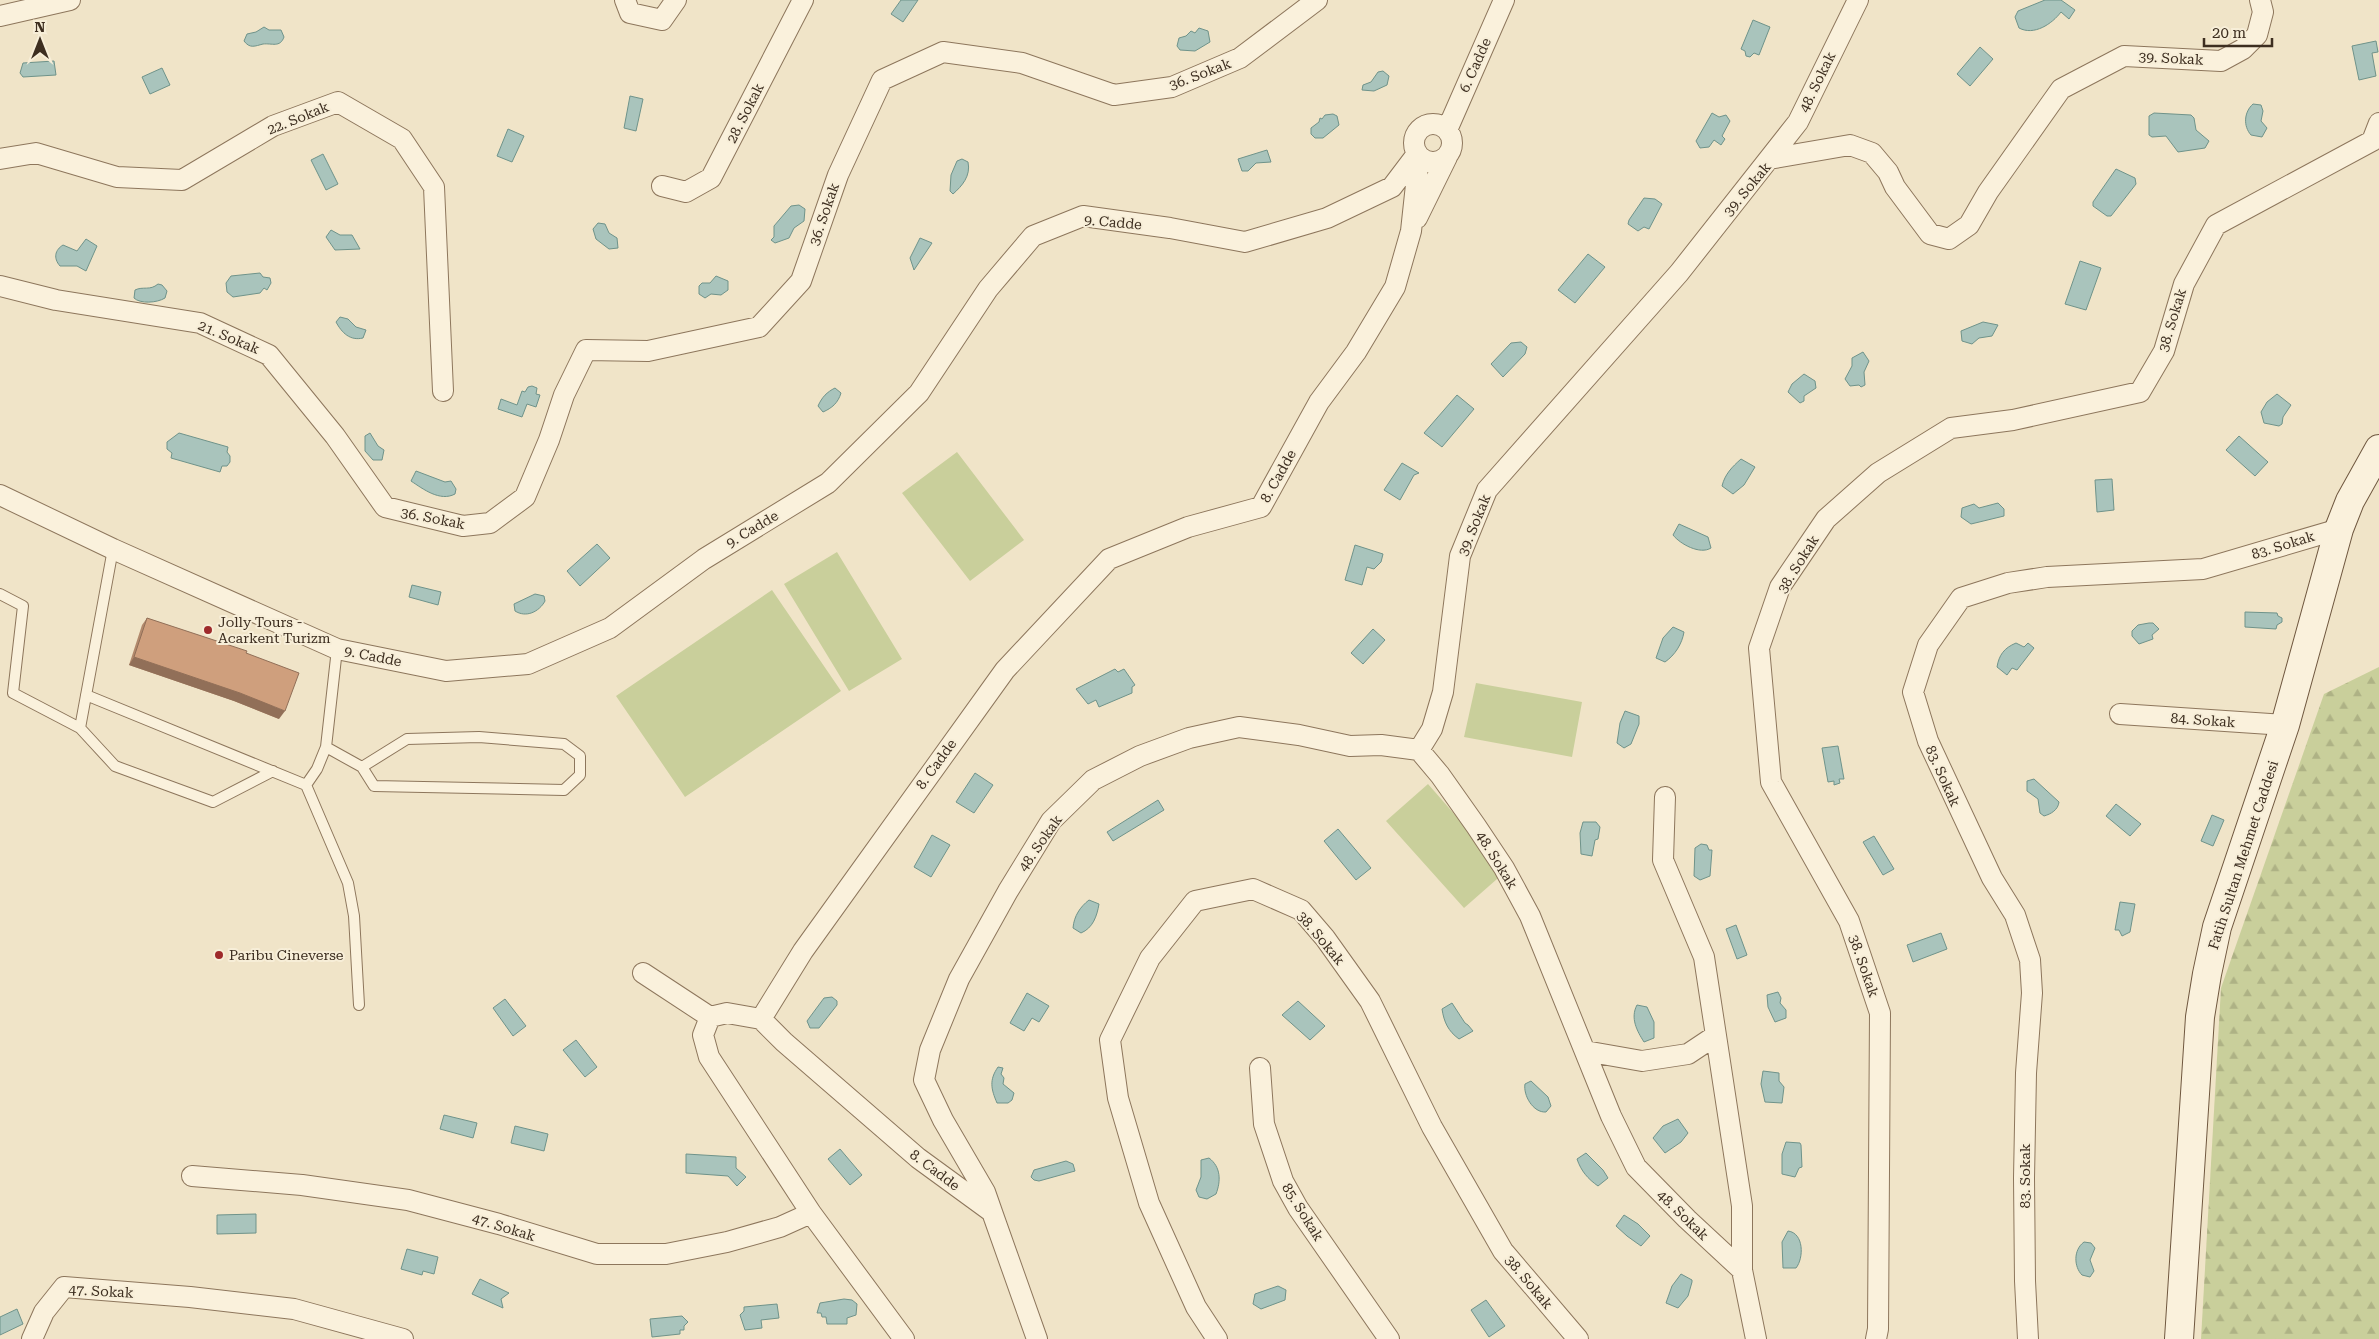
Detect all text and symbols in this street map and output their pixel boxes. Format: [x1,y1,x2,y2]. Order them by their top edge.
north arrow [15,15,65,65]
scale bar [2204,15,2272,47]
text: N [35,19,46,35]
text: 20 m [2212,24,2247,42]
street label: 6. Cadde [1456,35,1494,95]
street label: 39. Sokak [2138,48,2204,68]
street label: 48. Sokak [1796,49,1839,115]
street label: 36. Sokak [1167,55,1233,93]
street label: 28. Sokak [723,80,767,146]
street label: 22. Sokak [265,98,331,138]
street label: 39. Sokak [1720,159,1774,219]
street label: 36. Sokak [806,180,842,247]
street label: 9. Cadde [1083,211,1143,233]
street label: 38. Sokak [2155,286,2189,354]
street label: 21. Sokak [196,317,262,357]
street label: 8. Cadde [1257,446,1299,505]
street label: 39. Sokak [1454,492,1494,558]
street label: 36. Sokak [399,504,467,532]
street label: 9. Cadde [723,507,781,551]
street label: 83. Sokak [2249,528,2317,562]
street label: 38. Sokak [1774,532,1822,596]
place label: Jolly Tours - Acarkent Turizm [218,614,331,646]
marker: Jolly Tours - Acarkent Turizm [202,624,214,636]
street label: 9. Cadde [343,643,403,669]
street label: 84. Sokak [2170,710,2236,730]
street label: 8. Cadde [912,736,960,792]
street label: 83. Sokak [1922,743,1964,809]
street label: Fatih Sultan Mehmet Caddesi [2205,758,2281,952]
street label: 48. Sokak [1015,812,1065,874]
street label: 48. Sokak [1473,828,1521,892]
street label: 38. Sokak [1294,908,1348,968]
street label: 38. Sokak [1846,933,1882,1000]
place label: Paribu Cineverse [229,947,344,963]
marker: Paribu Cineverse [213,949,225,961]
street label: 83. Sokak [2017,1143,2033,1209]
street label: 8. Cadde [907,1146,963,1194]
street label: 85. Sokak [1279,1180,1327,1244]
street label: 48. Sokak [1654,1187,1712,1243]
street label: 47. Sokak [470,1210,538,1244]
street label: 38. Sokak [1502,1252,1556,1312]
street label: 47. Sokak [68,1281,134,1301]

